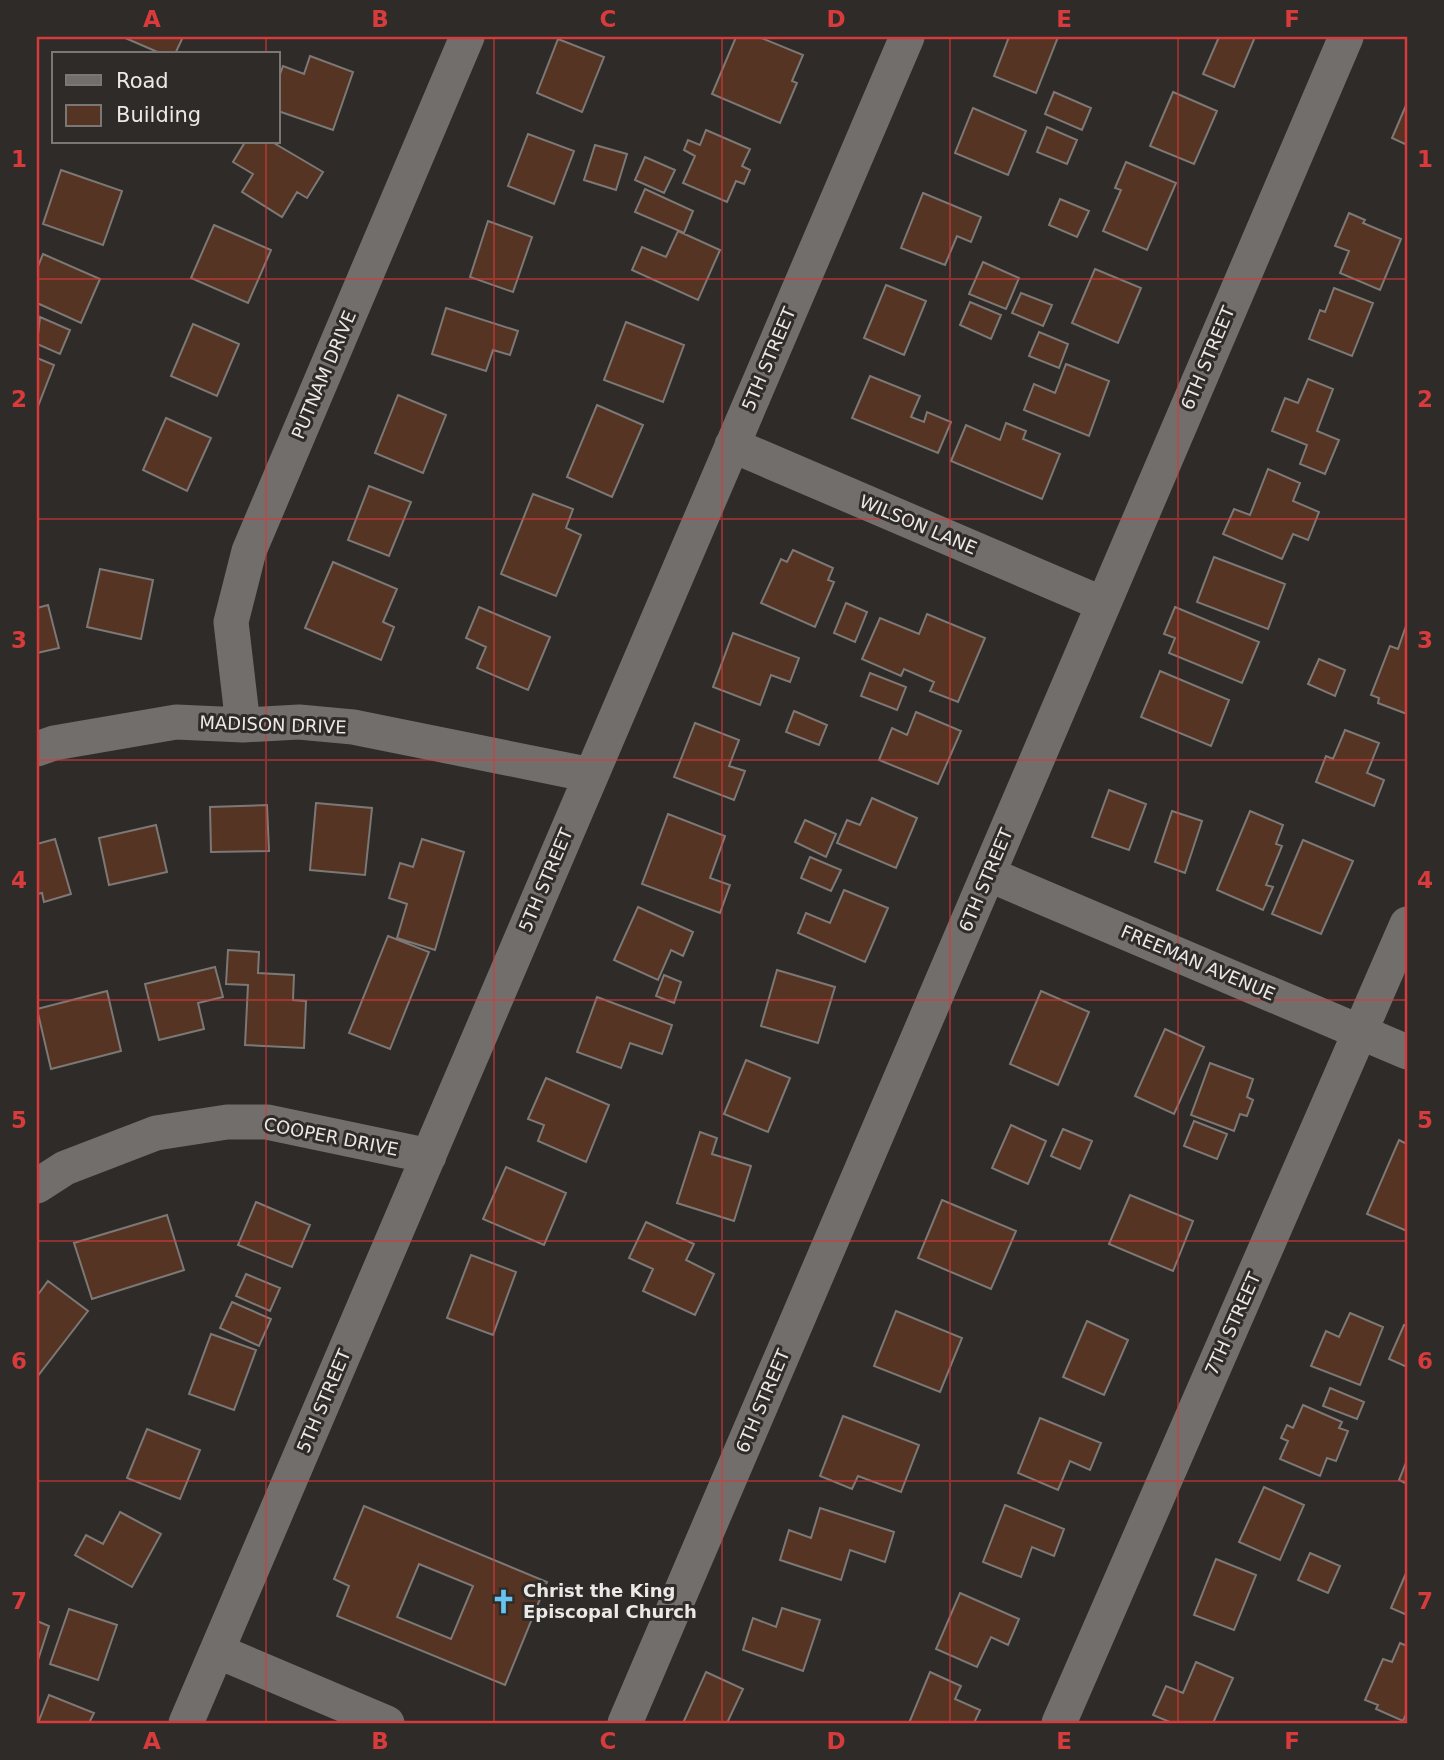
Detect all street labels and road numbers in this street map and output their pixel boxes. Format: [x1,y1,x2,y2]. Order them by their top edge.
street label: 6TH STREET [1176,302,1239,413]
street label: 5TH STREET [737,303,800,414]
street label: PUTNAM DRIVE [287,307,360,442]
street label: WILSON LANE [856,490,980,559]
street label: MADISON DRIVE [199,711,347,738]
street label: 5TH STREET [514,824,577,935]
street label: 6TH STREET [954,824,1017,935]
street label: FREEMAN AVENUE [1118,921,1278,1005]
street label: COOPER DRIVE [262,1113,400,1160]
street label: 7TH STREET [1201,1268,1265,1378]
street label: 5TH STREET [292,1345,355,1456]
street label: 6TH STREET [731,1345,794,1456]

